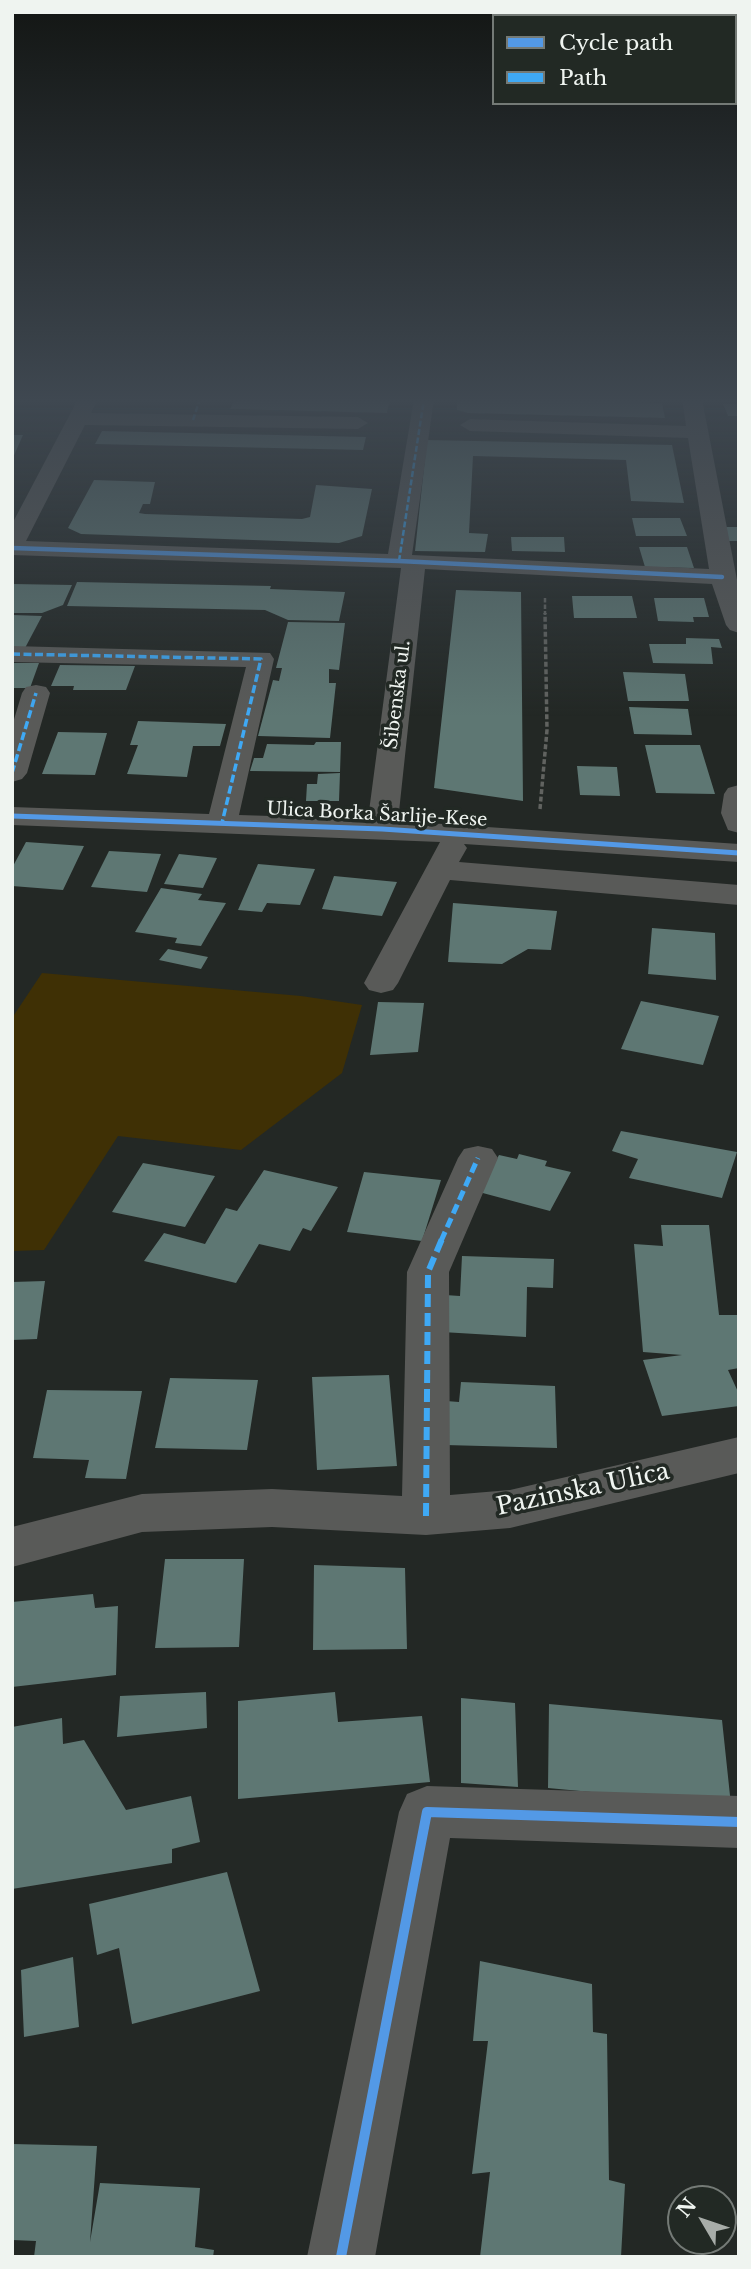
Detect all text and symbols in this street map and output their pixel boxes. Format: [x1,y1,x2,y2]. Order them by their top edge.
legend [492,14,737,105]
text: Cycle path [559,30,673,56]
text: Path [559,65,607,91]
street label: Šibenska ul. [381,639,415,751]
street label: Ulica Borka Šarlije-Kese [266,798,488,832]
street label: Pazinska Ulica [494,1458,672,1522]
north arrow [667,2185,737,2255]
text: N [672,2194,701,2222]

